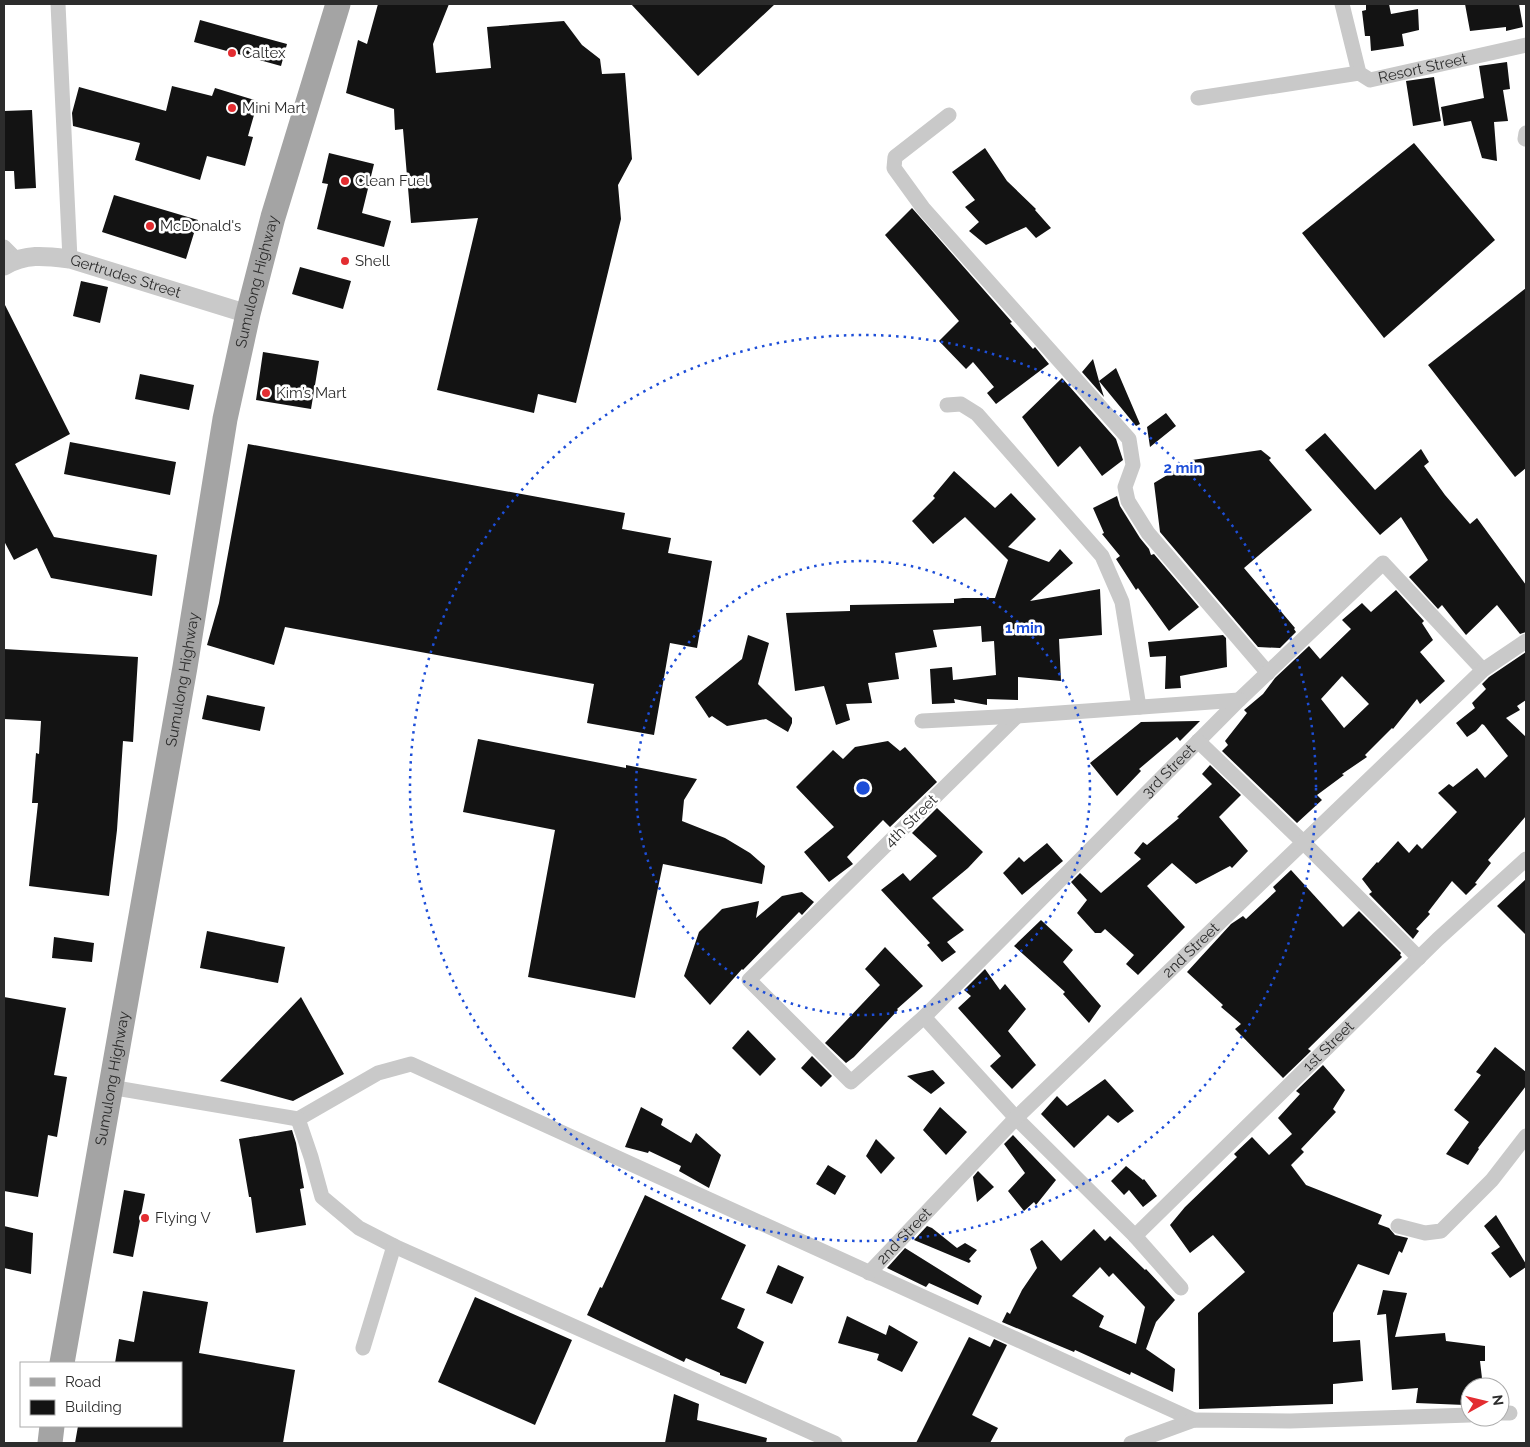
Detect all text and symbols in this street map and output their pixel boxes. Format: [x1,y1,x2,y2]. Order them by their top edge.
place label: Caltex [242,44,286,62]
marker: Caltex [226,47,238,59]
street label: Resort Street [1377,50,1469,87]
place label: Mini Mart [242,99,306,117]
marker: Mini Mart [226,102,238,114]
place label: Clean Fuel [355,172,430,190]
marker: Clean Fuel [339,175,351,187]
street label: Sumulong Highway [232,213,282,350]
place label: McDonald's [160,217,241,235]
marker: McDonald's [144,220,156,232]
street label: Gertrudes Street [68,251,183,302]
place label: Shell [355,252,391,270]
marker: Shell [339,255,351,267]
place label: Kim’s Mart [276,384,346,402]
marker: Kim’s Mart [260,387,272,399]
text: 2 min [1164,459,1202,477]
street label: Sumulong Highway [162,611,203,748]
text: 1 min [1005,619,1043,637]
street label: 3rd Street [1138,741,1199,801]
centre of rings [854,779,872,797]
street label: 4th Street [881,791,941,851]
street label: 2nd Street [1159,919,1223,981]
street label: Sumulong Highway [92,1010,133,1147]
street label: 1st Street [1299,1017,1358,1075]
street label: 2nd Street [873,1204,935,1268]
place label: Flying V [155,1209,211,1227]
marker: Flying V [139,1212,151,1224]
legend [20,1362,182,1427]
text: Road [65,1373,101,1391]
north arrow [1460,1377,1510,1427]
text: N [1489,1394,1507,1407]
text: Building [65,1398,122,1416]

